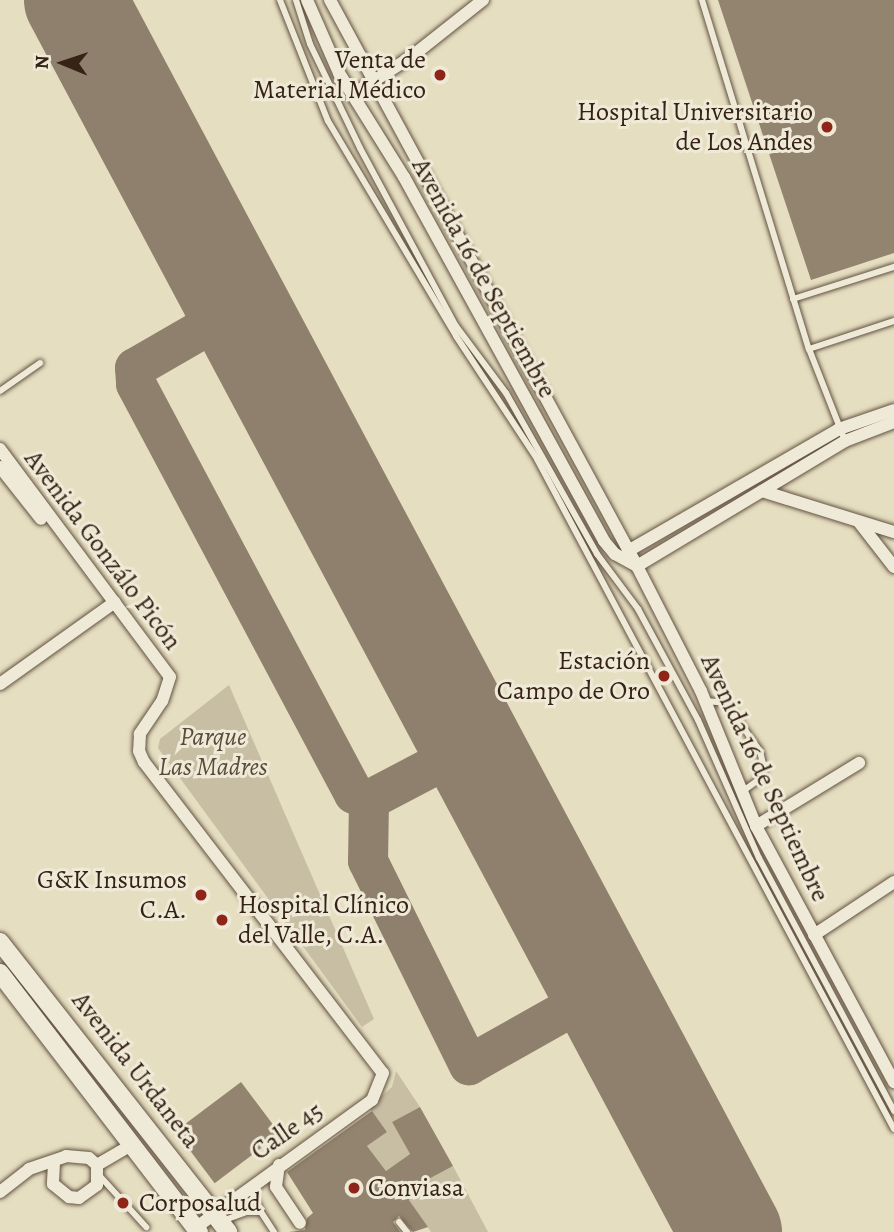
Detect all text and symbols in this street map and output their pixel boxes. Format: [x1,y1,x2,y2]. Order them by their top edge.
north arrow [28,28,98,98]
place label: Venta de Material Médico [253,44,426,106]
text: N [29,55,55,70]
marker: Venta de Material Médico [432,67,448,83]
place label: Hospital Universitario de Los Andes [577,96,813,158]
marker: Hospital Universitario de Los Andes [819,119,835,135]
street label: Avenida 16 de Septiembre [405,153,563,403]
street label: Avenida Gonzálo Picón [18,444,188,656]
place label: Estación Campo de Oro [497,645,650,706]
street label: Avenida 16 de Septiembre [694,649,836,907]
marker: Estación Campo de Oro [656,668,672,684]
park label: Parque Las Madres [158,721,268,782]
place label: G&K Insumos C.A. [37,864,187,926]
marker: G&K Insumos C.A. [193,887,209,903]
place label: Hospital Clínico del Valle, C.A. [238,889,409,950]
marker: Hospital Clínico del Valle, C.A. [212,910,232,930]
street label: Avenida Urdaneta [65,986,207,1154]
street label: Calle 45 [245,1095,329,1167]
place label: Conviasa [368,1172,464,1204]
marker: Conviasa [346,1180,362,1196]
place label: Corposalud [139,1187,261,1219]
marker: Corposalud [113,1193,133,1213]

